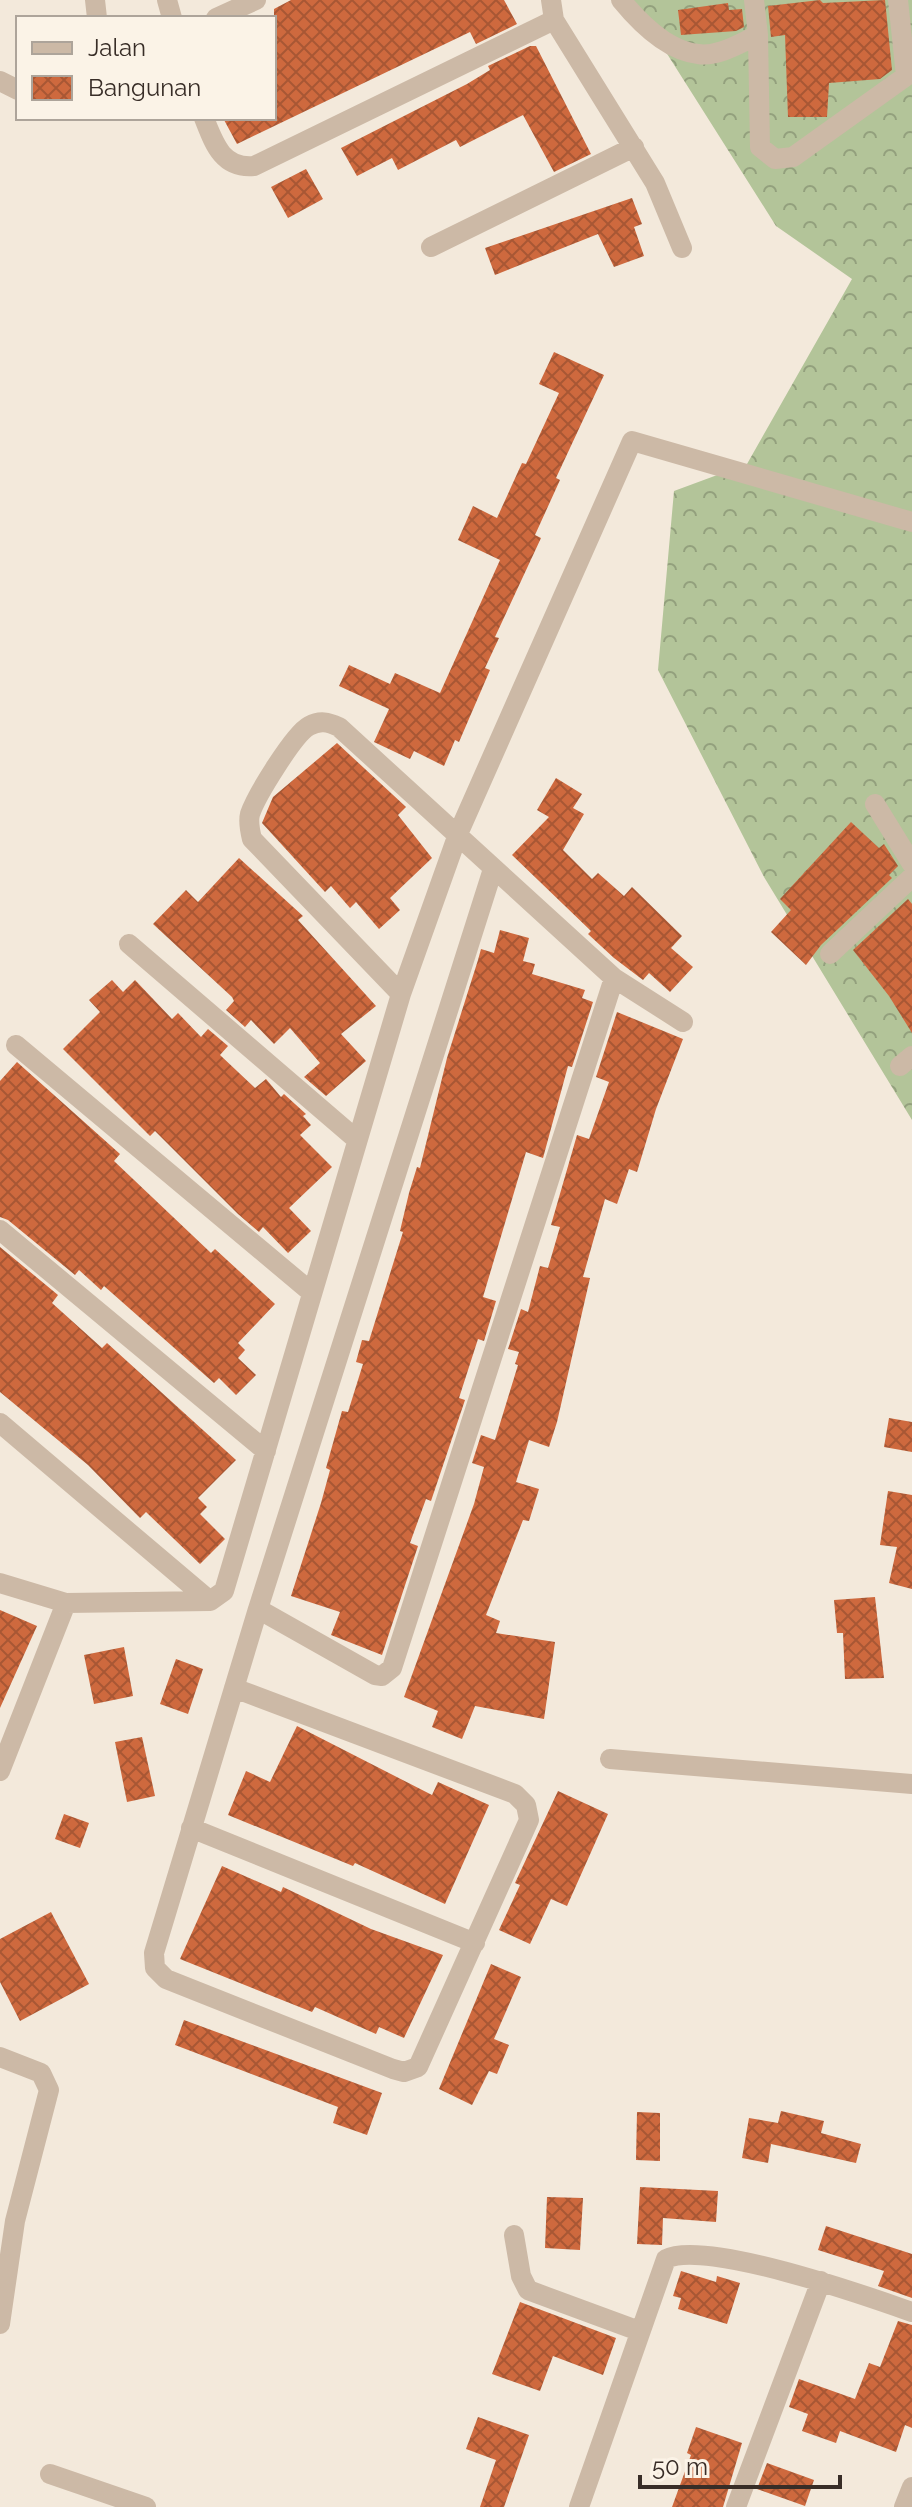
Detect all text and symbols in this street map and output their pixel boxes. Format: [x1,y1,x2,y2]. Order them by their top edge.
legend [16,16,276,120]
text: Jalan [88,33,146,62]
text: Bangunan [88,73,201,102]
scale bar [640,2439,840,2489]
text: 50 m [652,2452,708,2481]

